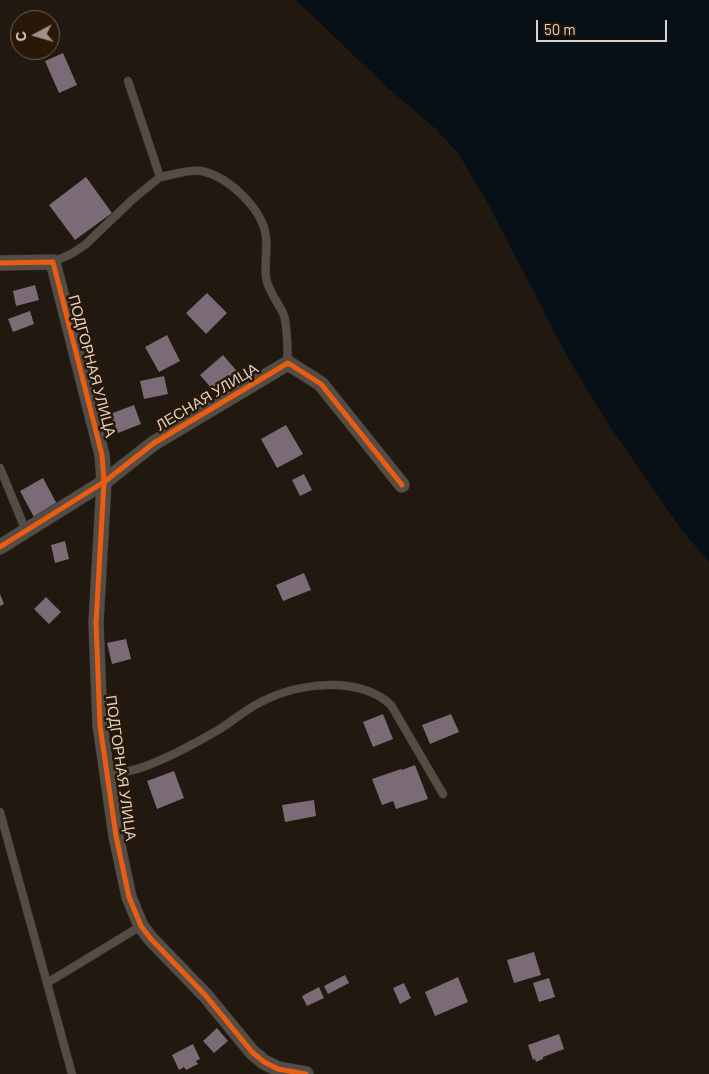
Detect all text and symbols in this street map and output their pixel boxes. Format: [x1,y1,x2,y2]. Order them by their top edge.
north arrow [10,10,60,60]
scale bar [539,10,670,42]
text: 50 m [544,20,576,38]
text: С [12,31,30,42]
street label: ПОДГОРНАЯ УЛИЦА [64,293,120,439]
street label: ЛЕСНАЯ УЛИЦА [153,359,261,435]
street label: ПОДГОРНАЯ УЛИЦА [102,694,140,842]

